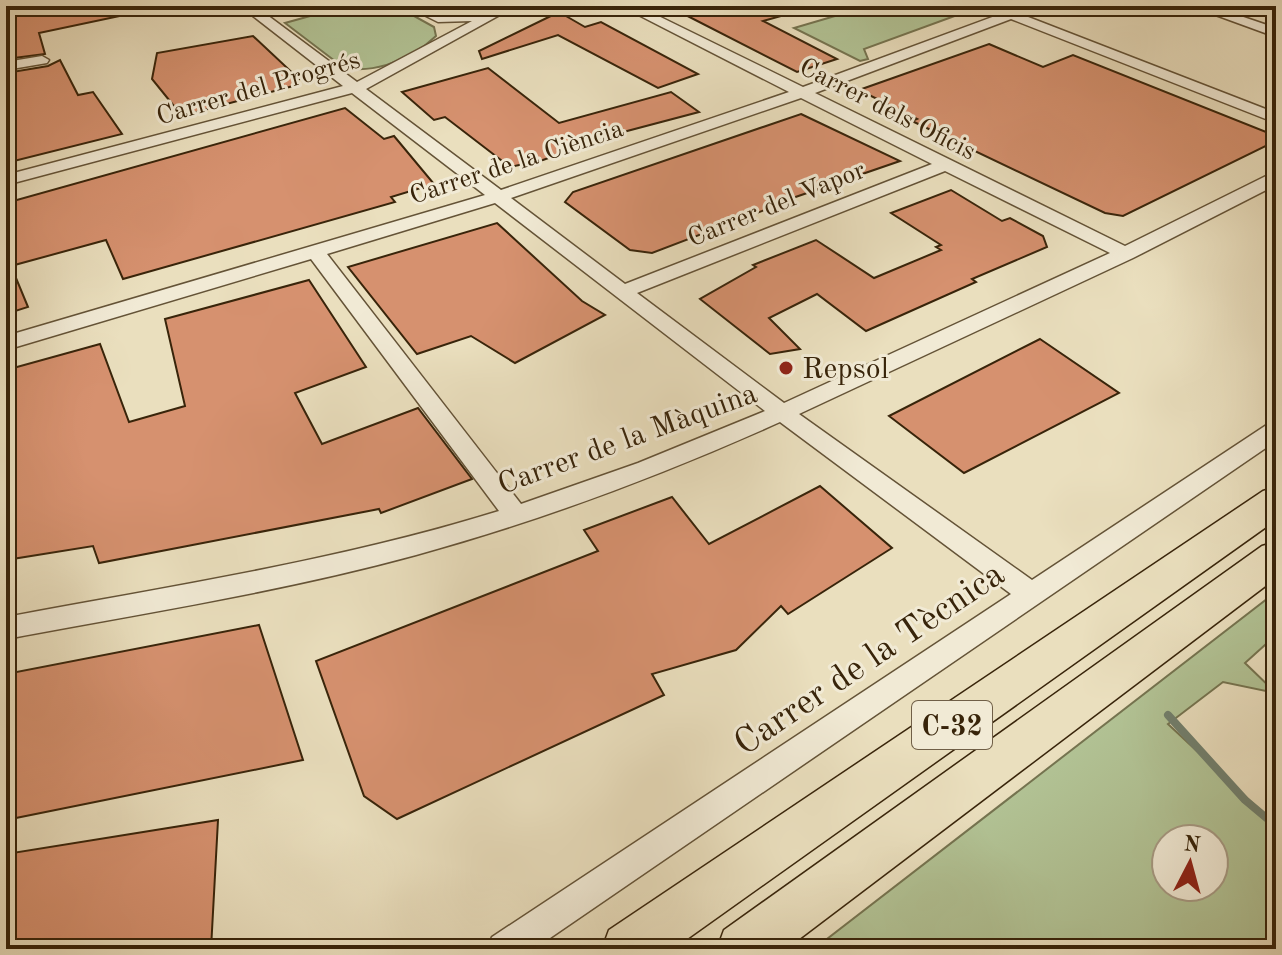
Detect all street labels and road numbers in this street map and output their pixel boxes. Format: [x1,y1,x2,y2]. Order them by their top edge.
street label: Carrer del Progrés [154,47,363,130]
street label: Carrer dels Oficis [795,54,980,165]
street label: Carrer de la Ciència [407,116,627,210]
street label: Carrer del Vapor [684,157,870,252]
street label: Carrer de la Màquina [494,379,761,501]
street label: Carrer de la Tècnica [729,557,1012,764]
road number: C-32 [912,701,992,749]

